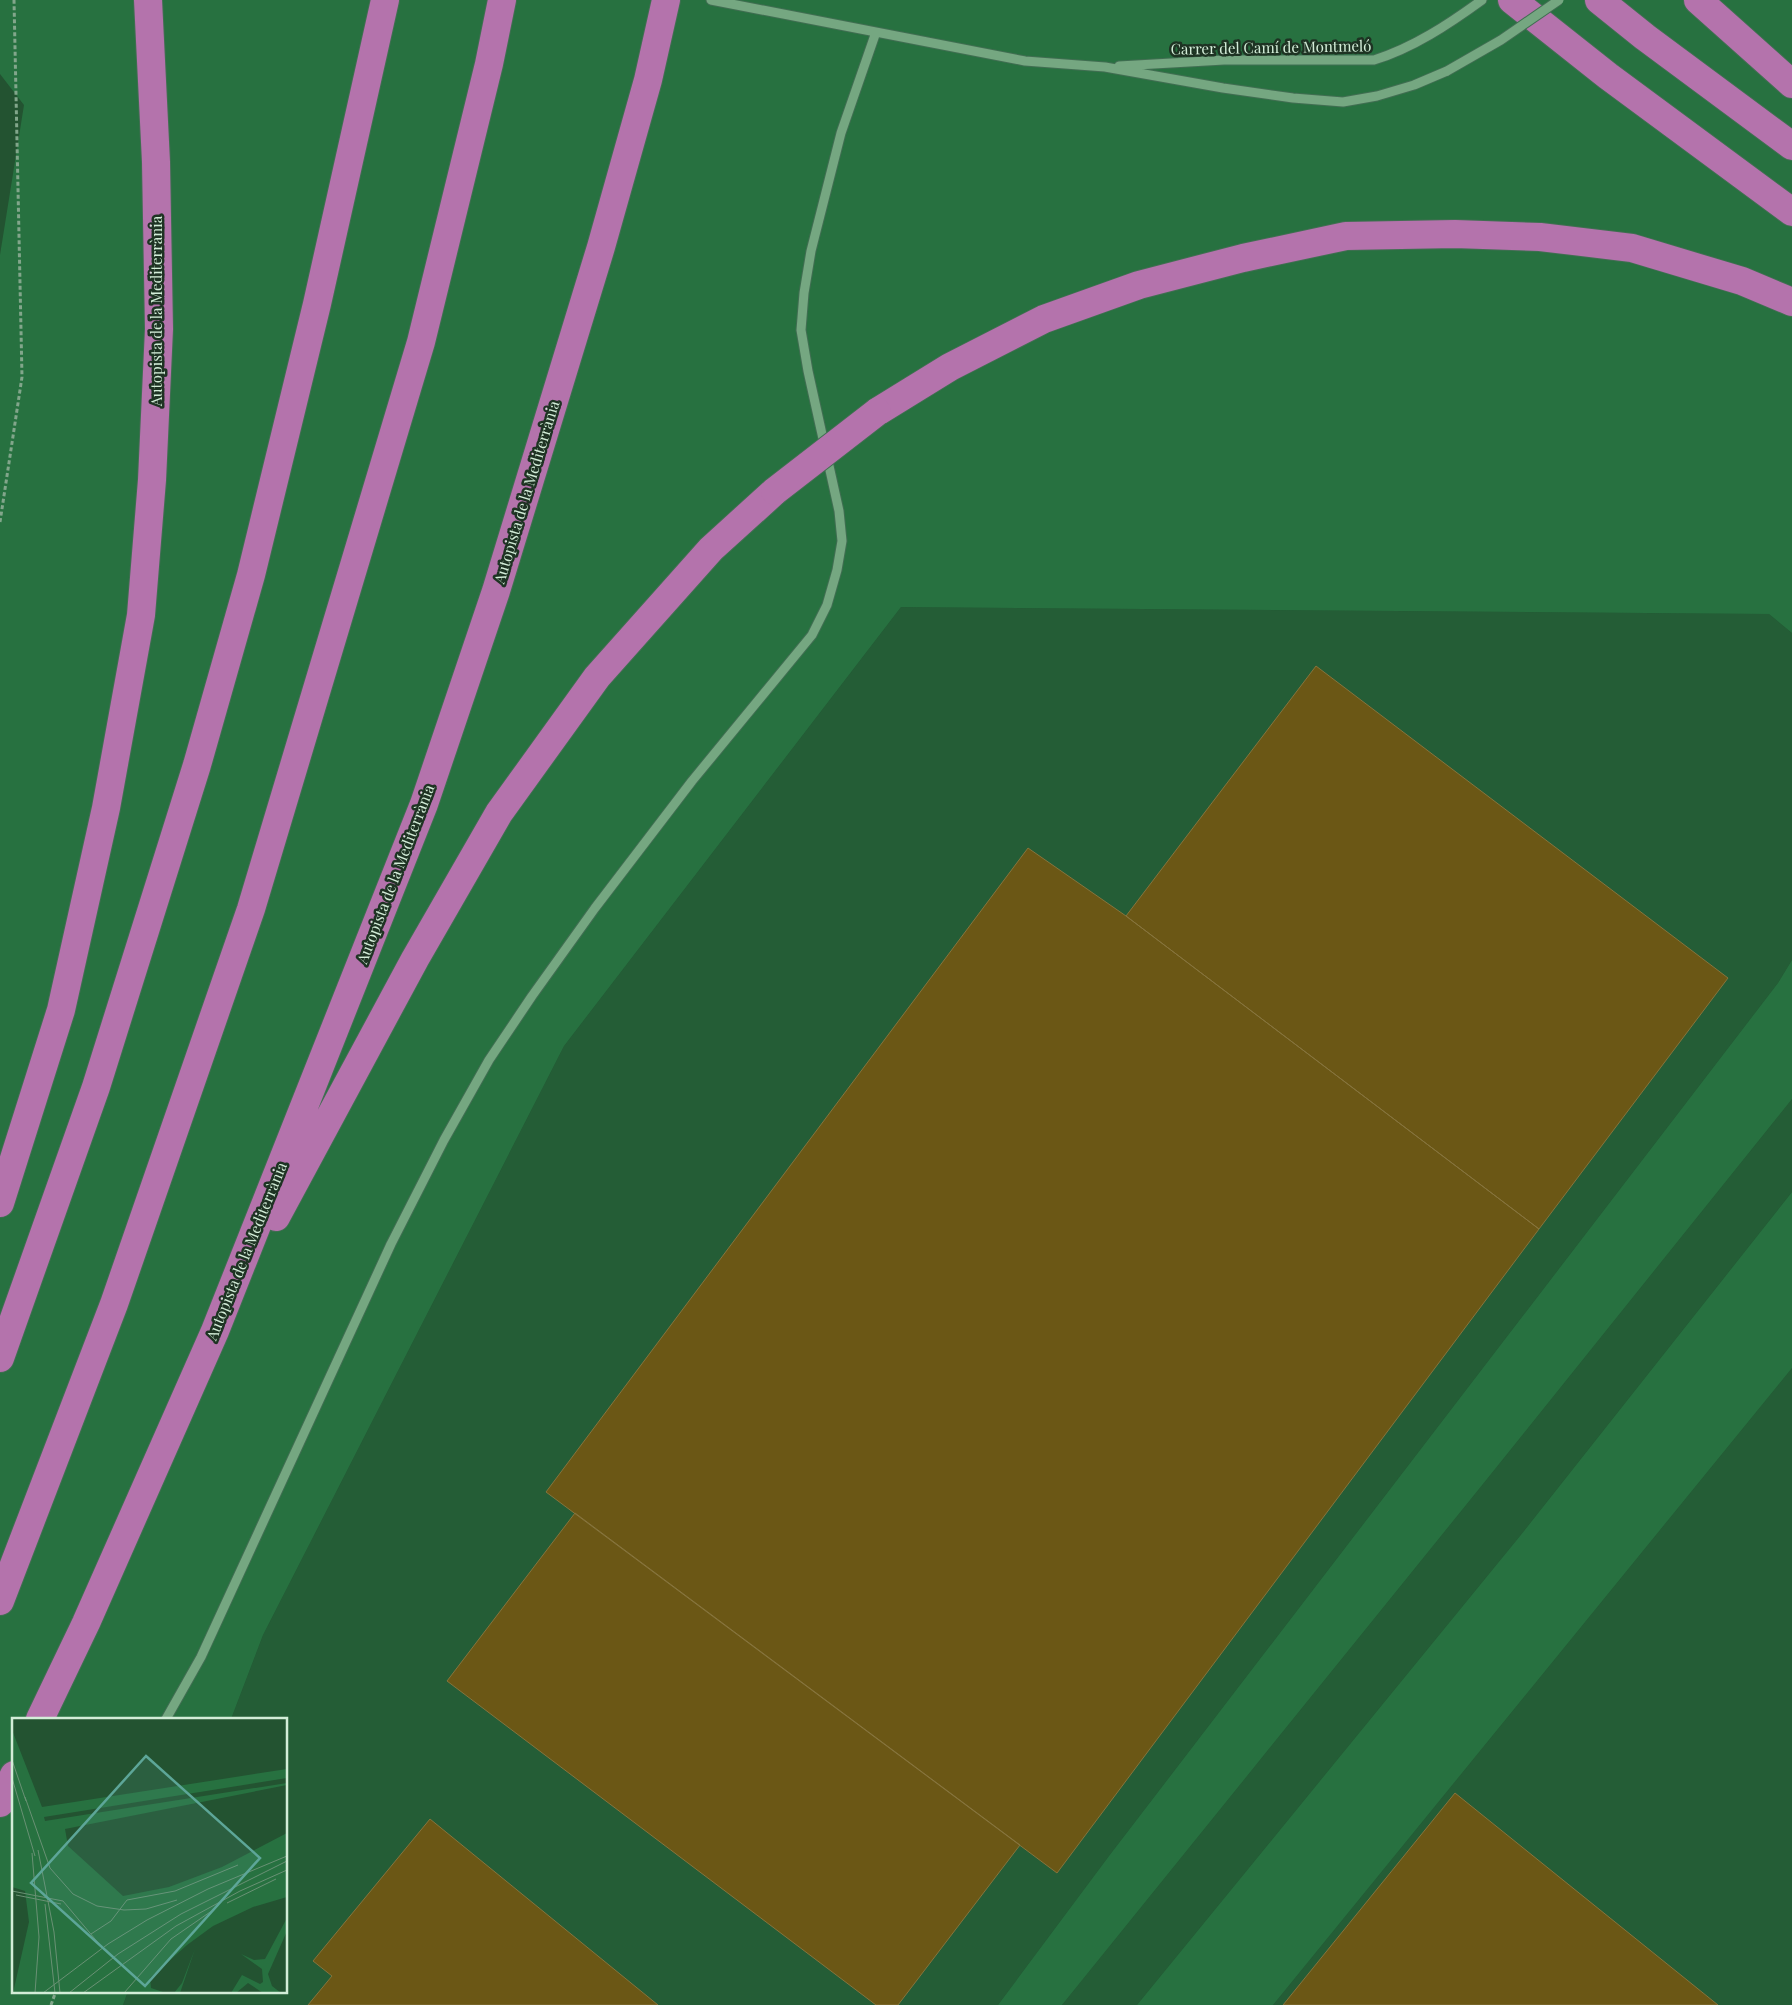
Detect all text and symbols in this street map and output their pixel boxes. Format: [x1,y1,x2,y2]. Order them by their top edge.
street label: Carrer del Camí de Montmeló [1170,35,1372,59]
street label: Autopista de la Mediterrània [146,215,166,407]
street label: Autopista de la Mediterrània [488,398,564,587]
street label: Autopista de la Mediterrània [351,781,439,967]
street label: Autopista de la Mediterrània [201,1159,291,1344]
inset map [12,1718,288,1992]

